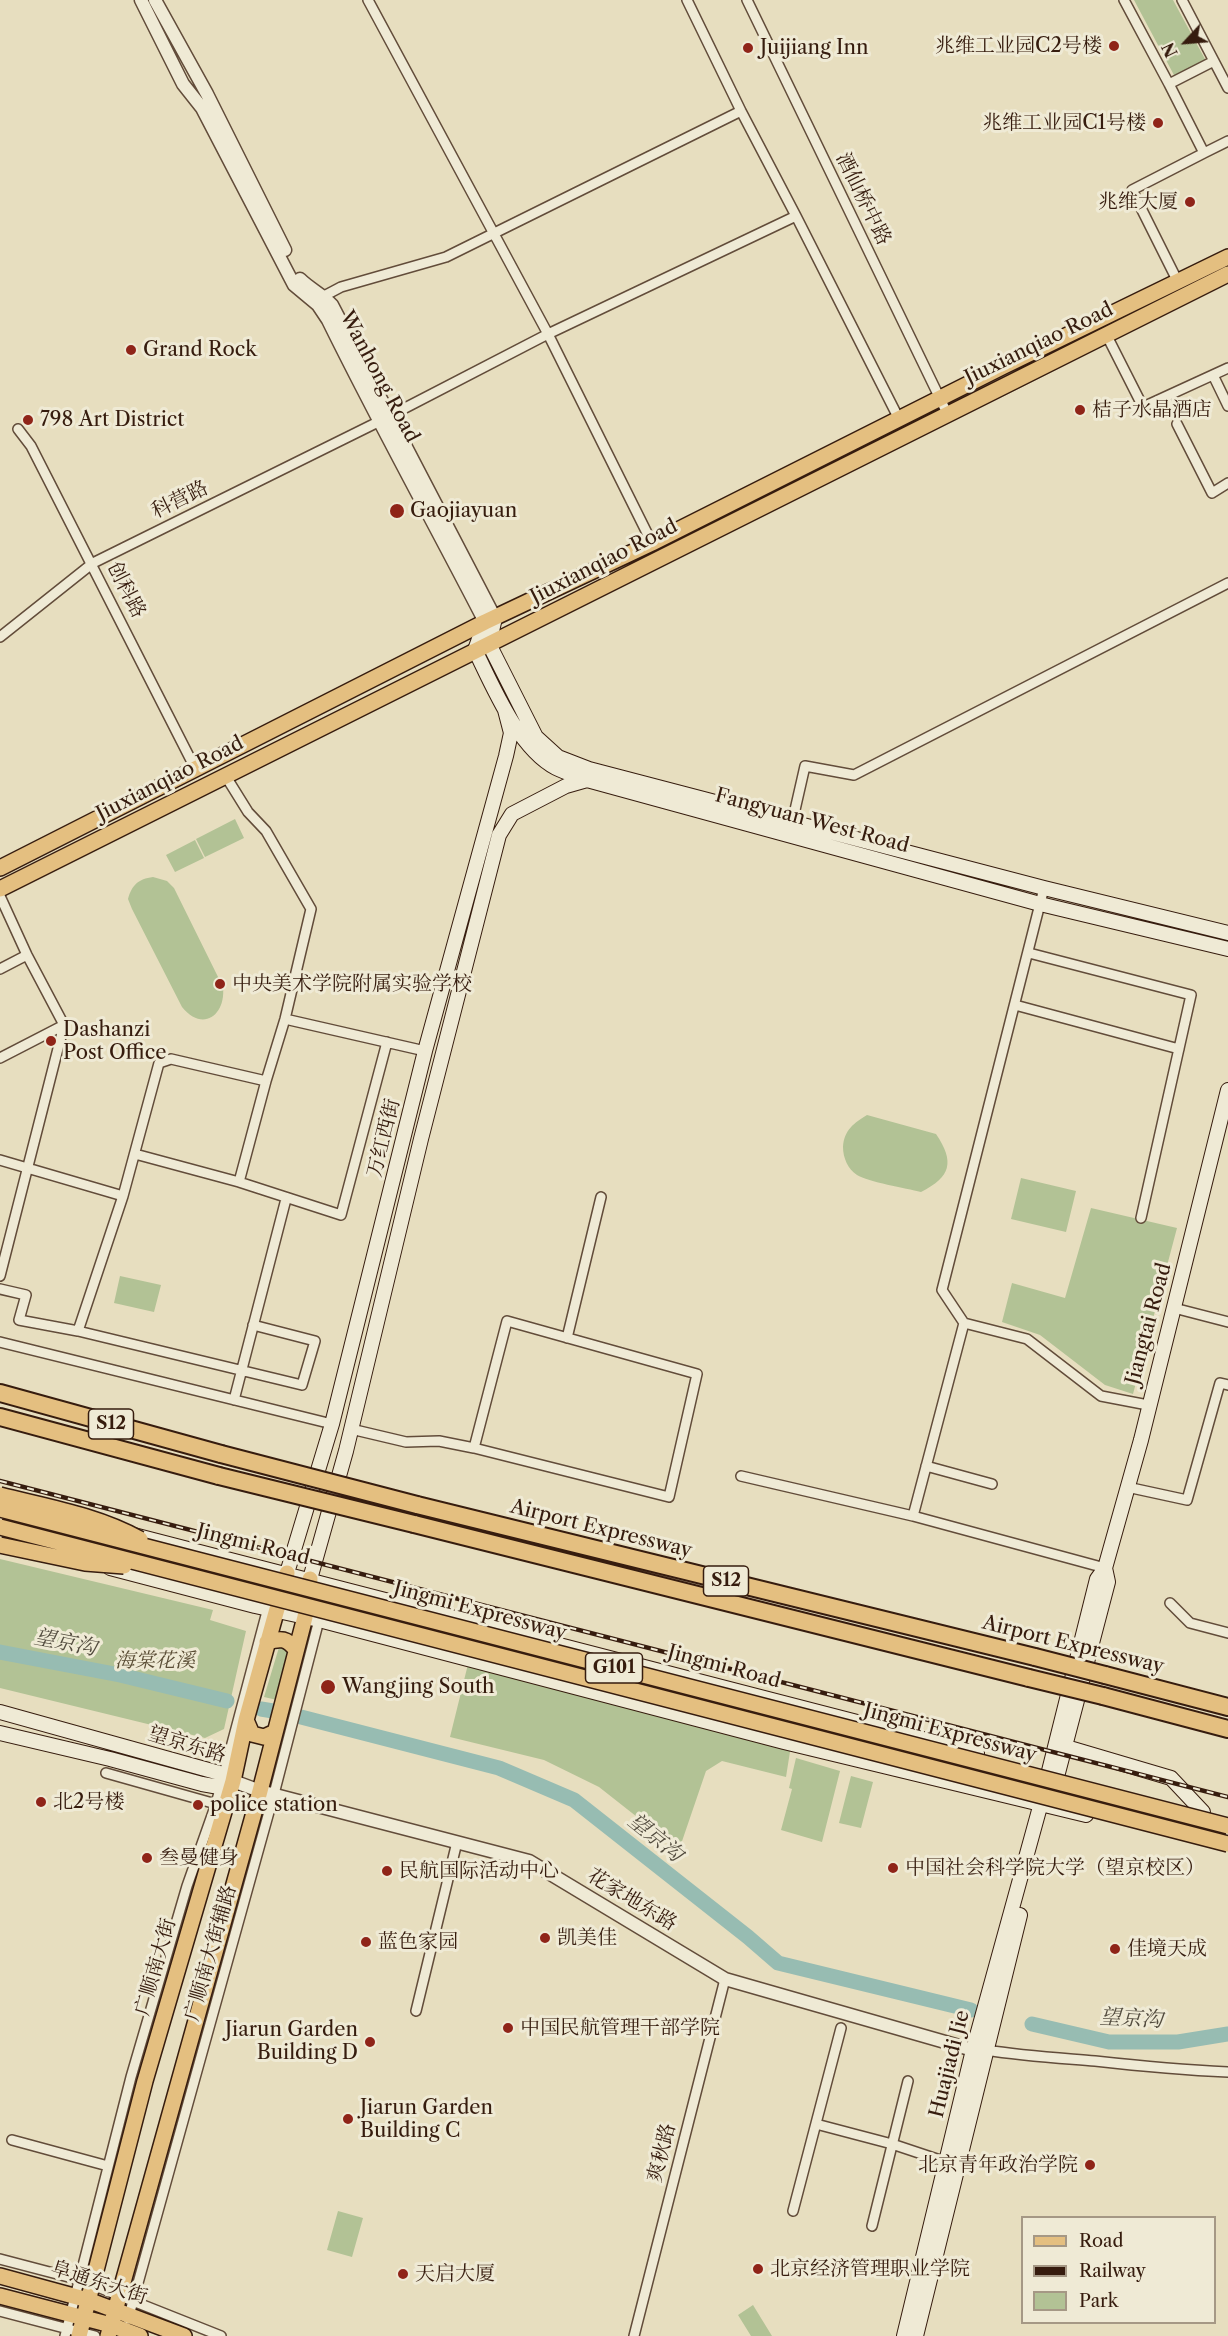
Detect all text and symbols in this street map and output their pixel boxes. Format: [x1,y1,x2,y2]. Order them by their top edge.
north arrow [1156,12,1216,72]
place label: 兆维工业园C2号楼 [935,34,1102,58]
place label: Juijiang Inn [760,36,869,60]
marker: 兆维工业园C2号楼 [1107,39,1121,53]
text: N [1158,39,1182,61]
marker: Juijiang Inn [741,41,755,55]
place label: 兆维工业园C1号楼 [982,111,1146,135]
marker: 兆维工业园C1号楼 [1151,116,1165,130]
street label: 酒仙桥中路 [830,149,896,249]
place label: 兆维大厦 [1098,190,1178,214]
marker: 兆维大厦 [1183,195,1197,209]
street label: Jiuxianqiao Road [961,298,1117,390]
street label: Wanhong Road [334,307,424,447]
place label: Grand Rock [143,338,257,362]
marker: Grand Rock [124,343,138,357]
place label: 桔子水晶酒店 [1092,398,1212,422]
marker: 桔子水晶酒店 [1073,403,1087,417]
place label: 798 Art District [40,408,184,432]
marker: 798 Art District [21,413,35,427]
street label: 科营路 [148,476,212,524]
place label: Gaojiayuan [410,499,517,523]
marker: Gaojiayuan [388,502,406,520]
street label: Jiuxianqiao Road [526,515,682,609]
street label: 创科路 [102,558,150,622]
street label: Jiuxianqiao Road [92,732,248,826]
street label: Fangyuan West Road [712,784,912,858]
place label: 中央美术学院附属实验学校 [232,972,472,996]
marker: 中央美术学院附属实验学校 [213,977,227,991]
place label: Dashanzi Post Office [63,1018,167,1065]
marker: Dashanzi Post Office [44,1034,58,1048]
street label: 万红西街 [363,1096,405,1180]
street label: Jiangtai Road [1121,1260,1177,1388]
road number: S12 [88,1409,134,1439]
street label: Airport Expressway [508,1495,694,1563]
street label: Jingmi Road [194,1519,312,1571]
road number: S12 [704,1566,748,1596]
street label: Jingmi Expressway [391,1576,569,1646]
street label: Airport Expressway [980,1611,1166,1679]
water label: 望京沟 [32,1625,98,1661]
street label: Jingmi Road [665,1640,783,1694]
park label: 海棠花溪 [115,1649,195,1673]
road number: G101 [586,1653,642,1683]
place label: Wangjing South [342,1675,495,1699]
marker: Wangjing South [319,1678,337,1696]
street label: Jingmi Expressway [861,1698,1039,1768]
street label: 望京东路 [145,1722,229,1768]
place label: 北2号楼 [53,1790,124,1814]
place label: police station [210,1793,338,1817]
marker: 北2号楼 [34,1795,48,1809]
marker: police station [191,1798,205,1812]
water label: 望京沟 [623,1808,687,1868]
place label: 叁曼健身 [159,1846,239,1870]
marker: 叁曼健身 [140,1851,154,1865]
place label: 中国社会科学院大学（望京校区） [905,1856,1205,1880]
place label: 民航国际活动中心 [399,1859,559,1883]
marker: 中国社会科学院大学（望京校区） [886,1861,900,1875]
marker: 民航国际活动中心 [380,1864,394,1878]
street label: 花家地东路 [583,1864,681,1936]
street label: 广顺南大街辅路 [180,1882,242,2024]
street label: 广顺南大街 [131,1916,181,2018]
place label: 凯美佳 [557,1926,617,1950]
place label: 蓝色家园 [378,1930,458,1954]
marker: 凯美佳 [538,1931,552,1945]
marker: 蓝色家园 [359,1935,373,1949]
place label: 佳境天成 [1127,1937,1207,1961]
marker: 佳境天成 [1108,1942,1122,1956]
water label: 望京沟 [1099,2005,1163,2033]
street label: Huajiadi Jie [925,2008,975,2120]
place label: 中国民航管理干部学院 [520,2016,720,2040]
place label: Jiarun Garden Building D [225,2018,358,2065]
marker: 中国民航管理干部学院 [501,2021,515,2035]
marker: Jiarun Garden Building D [363,2035,377,2049]
place label: Jiarun Garden Building C [360,2096,493,2143]
marker: Jiarun Garden Building C [341,2112,355,2126]
street label: 爽秋路 [643,2121,681,2185]
place label: 北京青年政治学院 [918,2153,1078,2177]
marker: 北京青年政治学院 [1083,2158,1097,2172]
legend [1021,2216,1216,2324]
text: Road [1079,2230,1124,2252]
street label: 阜通东大街 [48,2256,150,2310]
place label: 北京经济管理职业学院 [770,2257,970,2281]
text: Railway [1079,2260,1146,2282]
place label: 天启大厦 [415,2262,495,2286]
marker: 北京经济管理职业学院 [751,2262,765,2276]
marker: 天启大厦 [396,2267,410,2281]
text: Park [1079,2290,1118,2312]

